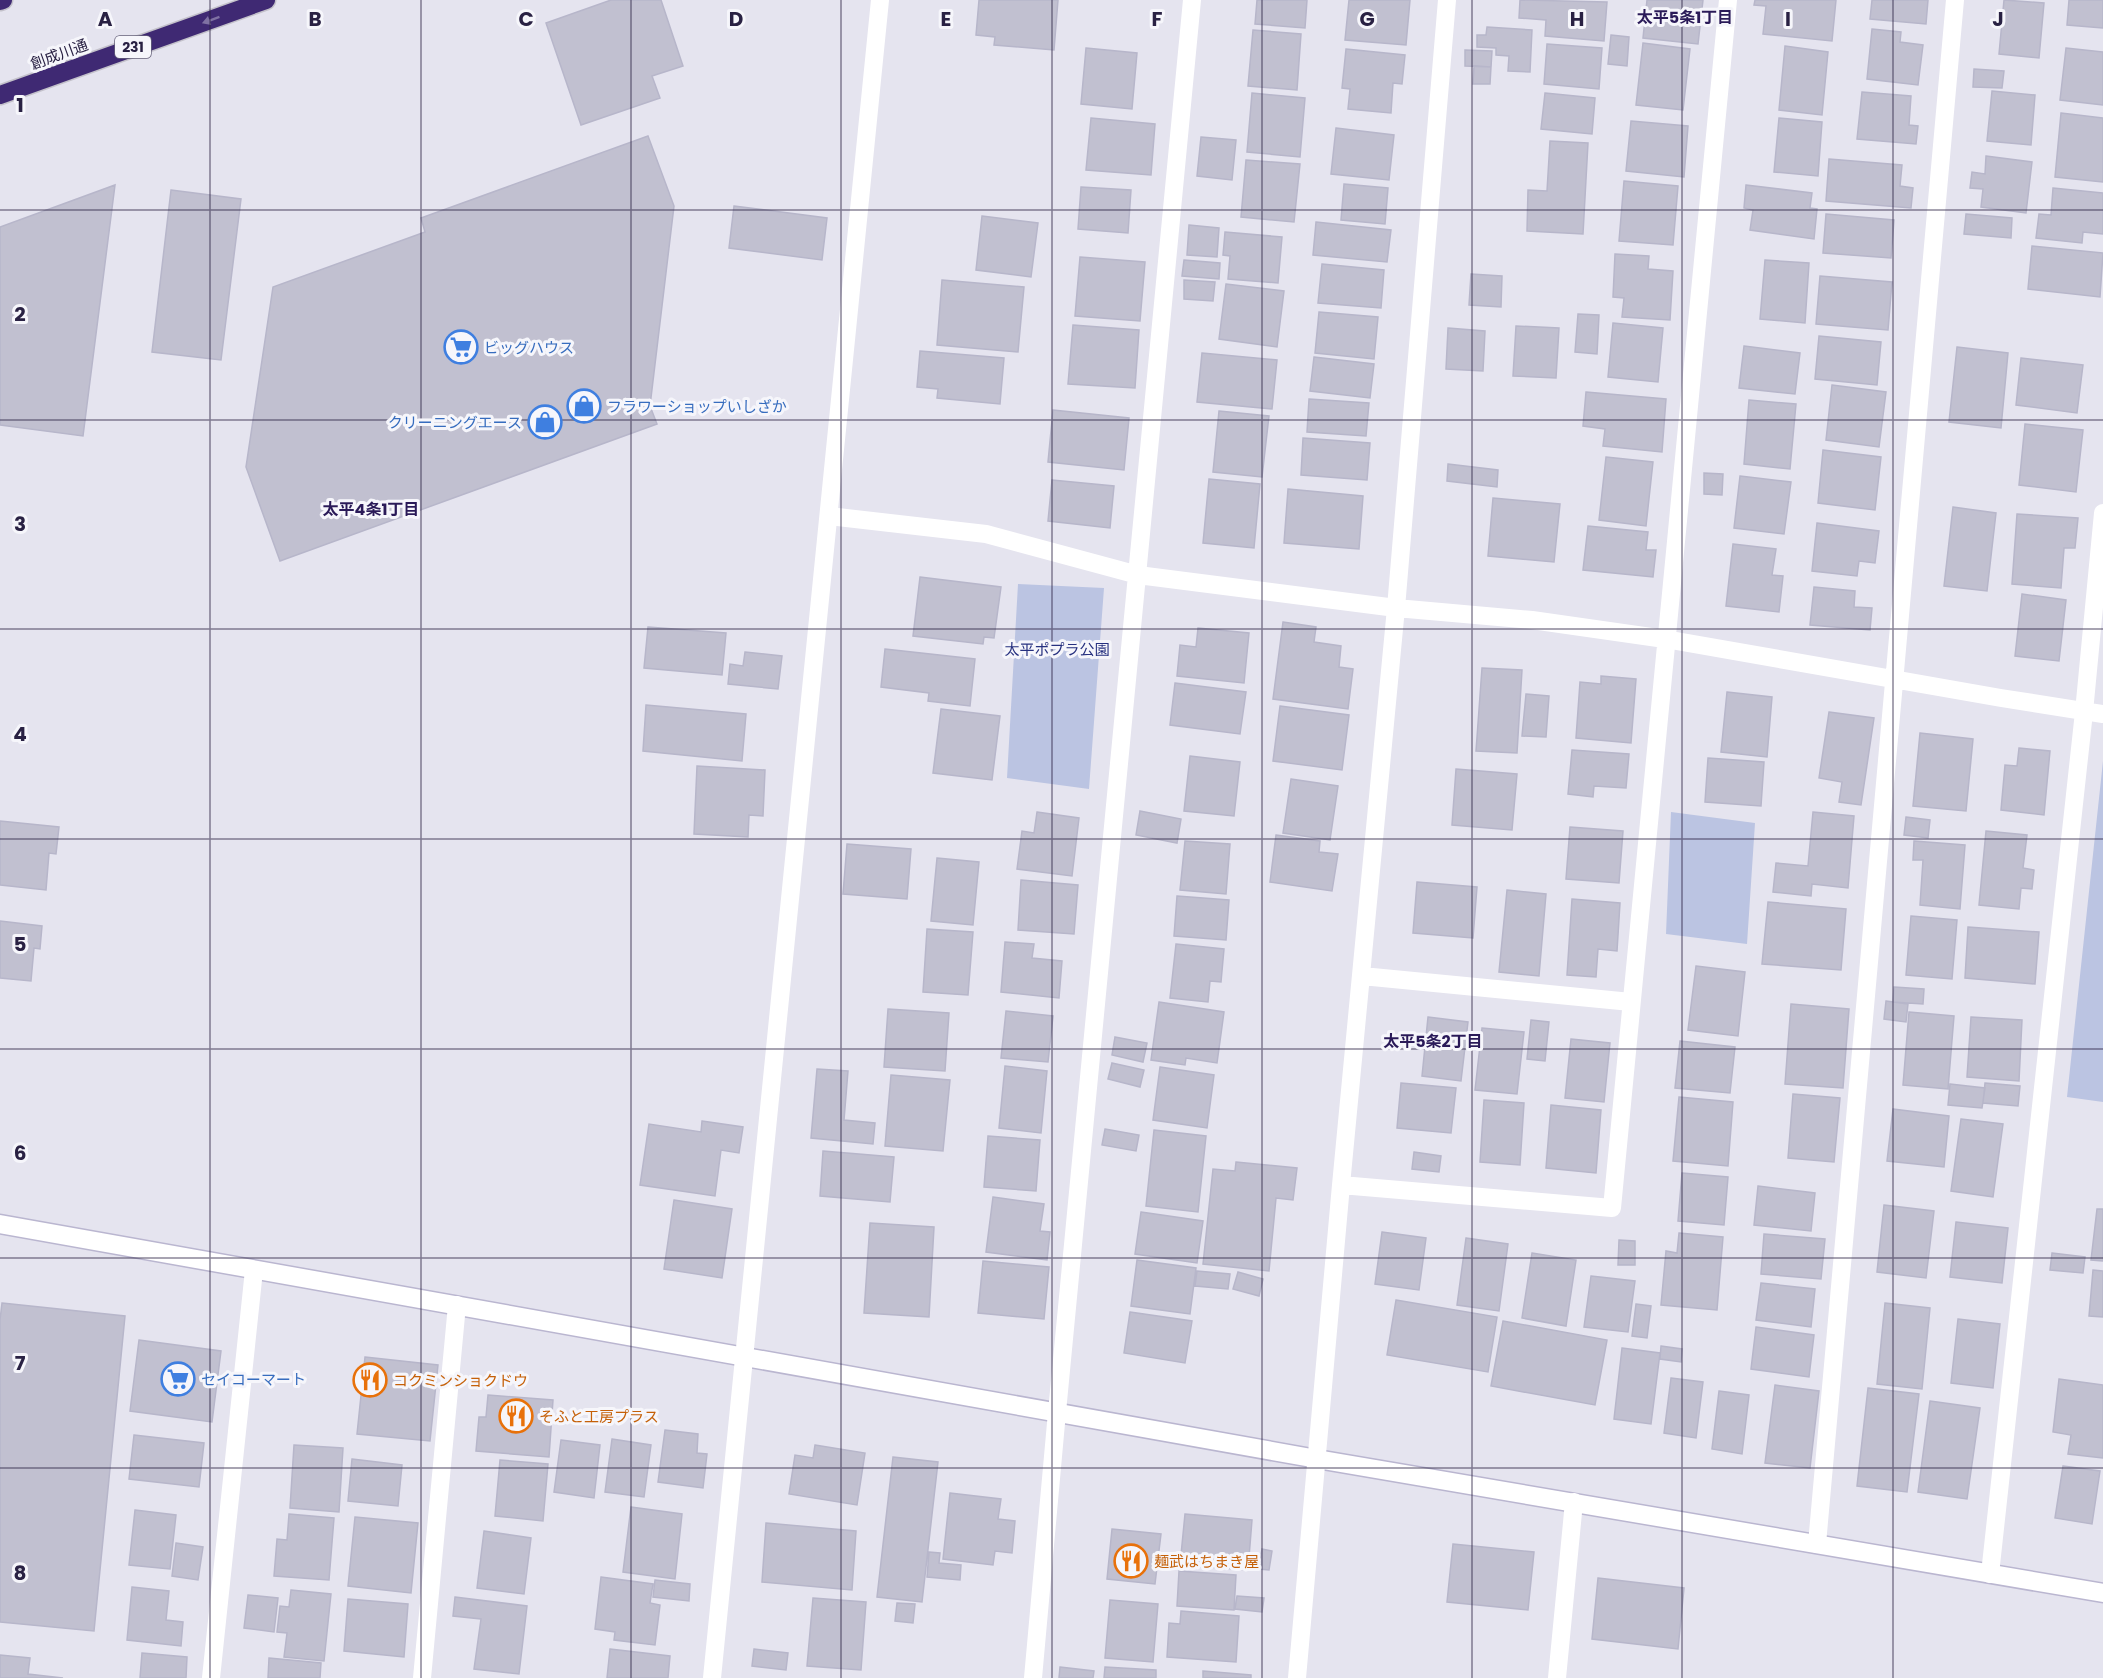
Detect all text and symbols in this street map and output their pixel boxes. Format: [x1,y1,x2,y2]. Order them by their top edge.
text: A [98,5,113,33]
text: B [308,5,322,33]
text: C [518,5,534,33]
text: D [729,5,743,33]
text: E [941,5,951,33]
text: F [1152,5,1163,33]
text: G [1359,5,1375,33]
text: H [1570,5,1584,33]
text: I [1785,5,1791,33]
text: J [1992,5,2004,33]
district label: 太平5条1丁目 [1637,6,1733,29]
one-way arrow [202,15,220,25]
street label: 創成川通 [27,34,91,74]
road number: 231 [115,36,151,58]
text: 1 [16,91,24,119]
text: 2 [14,300,26,328]
supermarket icon: ビッグハウス [443,329,479,365]
place label: ビッグハウス [484,337,574,358]
shop icon: フラワーショップいしざか [566,388,602,424]
place label: フラワーショップいしざか [607,396,787,417]
shop icon: クリーニングエース [527,404,563,440]
place label: クリーニングエース [388,412,522,433]
district label: 太平4条1丁目 [323,498,419,521]
text: 3 [14,510,26,538]
park label: 太平ポプラ公園 [1004,639,1110,660]
text: 4 [13,720,27,748]
text: 5 [14,930,27,958]
district label: 太平5条2丁目 [1383,1030,1483,1053]
text: 6 [14,1139,26,1167]
text: 7 [15,1349,26,1377]
supermarket icon: セイコーマート [160,1361,196,1397]
restaurant icon: コクミンショクドウ [352,1362,388,1398]
place label: セイコーマート [201,1369,306,1390]
place label: コクミンショクドウ [393,1370,528,1391]
restaurant icon: そふと工房プラス [498,1398,534,1434]
place label: そふと工房プラス [539,1406,659,1427]
restaurant icon: 麺武はちまき屋 [1113,1543,1149,1579]
place label: 麺武はちまき屋 [1154,1551,1259,1572]
text: 8 [14,1559,26,1587]

